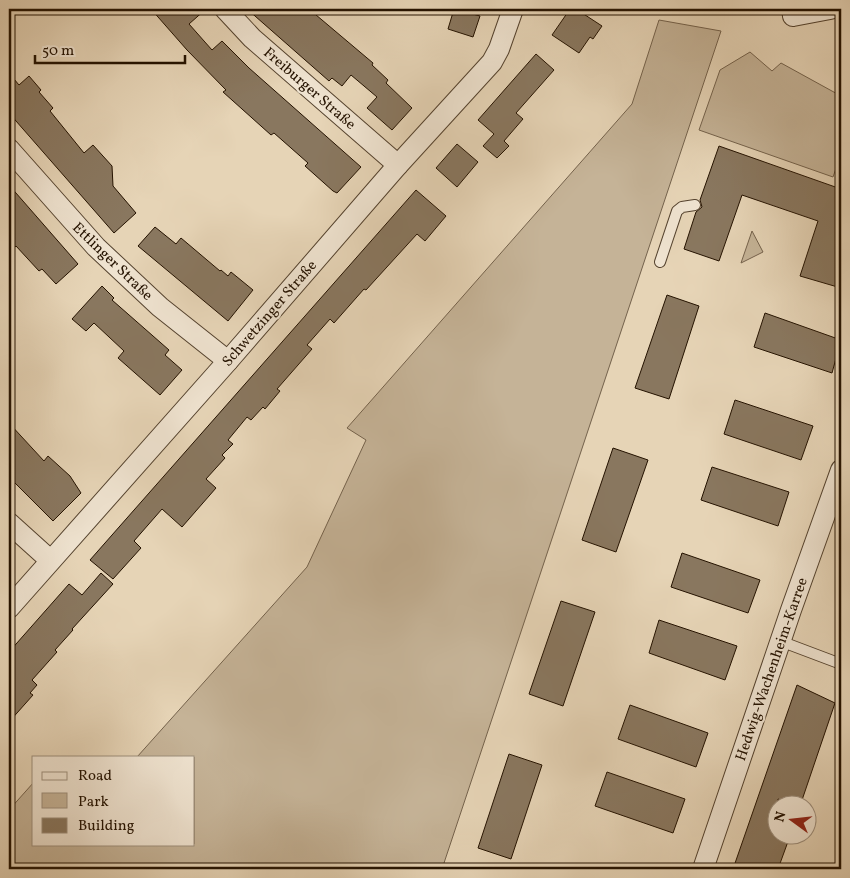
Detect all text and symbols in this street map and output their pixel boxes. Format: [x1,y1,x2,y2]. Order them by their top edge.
scale bar [35,32,185,64]
text: 50 m [42,41,74,62]
street label: Freiburger Straße [258,43,360,135]
street label: Ettlinger Straße [67,218,157,306]
street label: Schwetzinger Straße [218,256,322,372]
street label: Hedwig-Wachenheim-Karree [731,575,814,764]
legend [32,756,195,846]
text: Road [78,766,112,787]
text: Park [78,792,109,813]
north arrow [768,796,818,846]
text: N [770,810,791,824]
text: Building [78,816,135,837]

